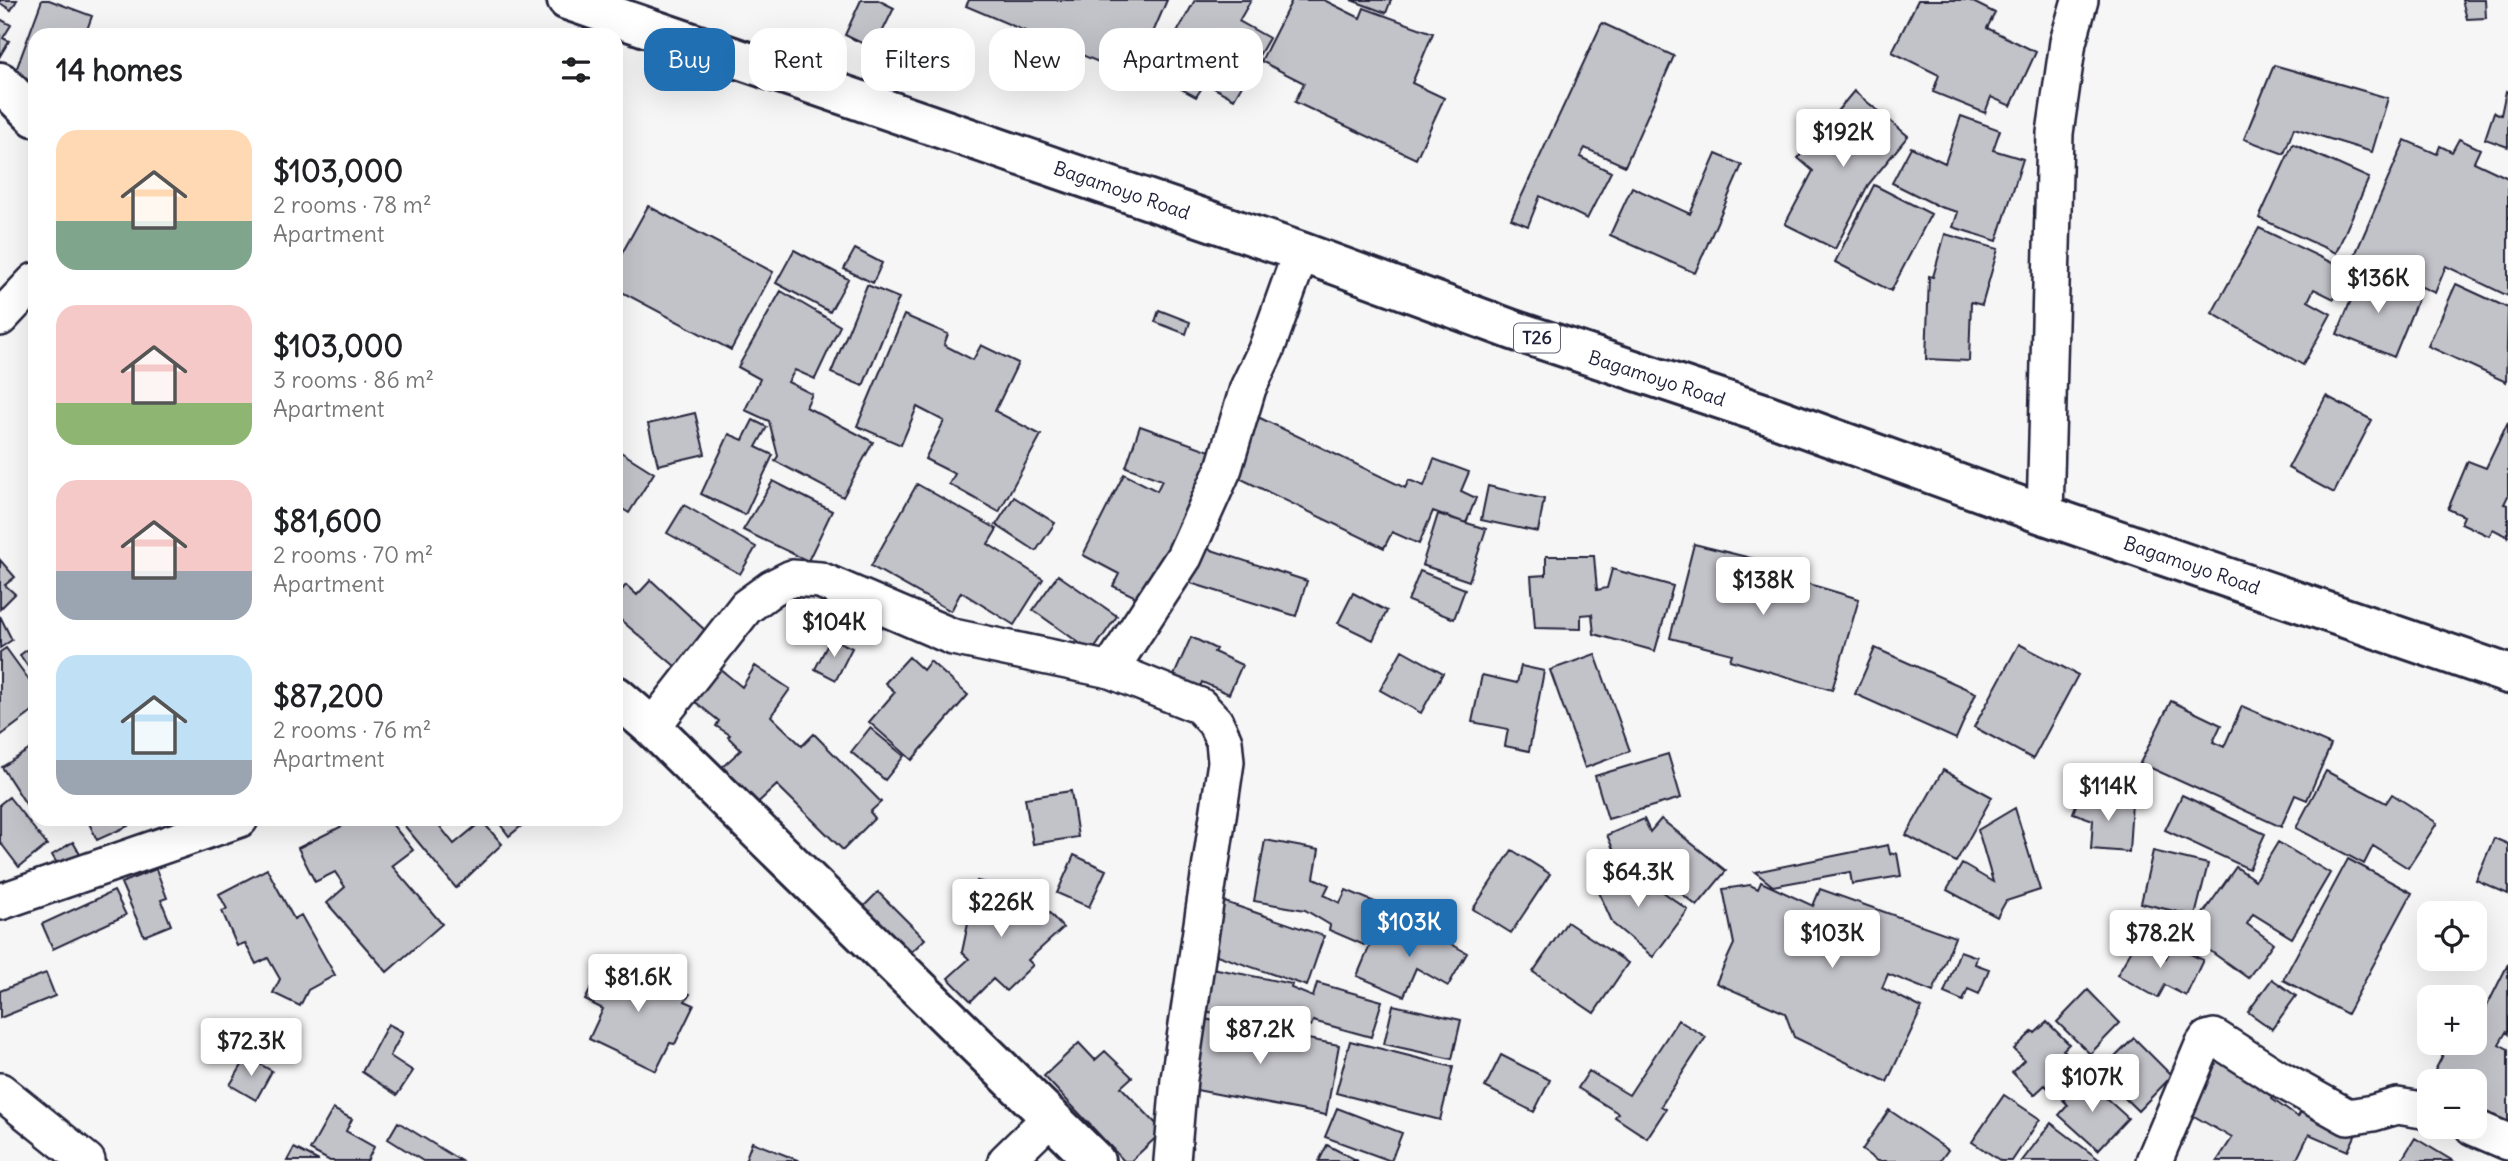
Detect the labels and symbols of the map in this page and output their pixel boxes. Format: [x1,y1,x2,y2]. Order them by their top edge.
pin: $192K [1794,110,1892,169]
street label: Bagamoyo Road [1051,155,1193,225]
pin: $136K [2329,256,2427,315]
road number: T26 [1514,324,1560,352]
street label: Bagamoyo Road [1585,345,1729,411]
street label: Bagamoyo Road [2121,530,2263,600]
pin: $138K [1714,558,1812,617]
pin: $104K [785,600,883,659]
pin: $114K [2059,764,2157,823]
pin: $64.3K [1581,850,1695,909]
pin: $226K [952,880,1050,939]
pin: $103K [1360,900,1458,959]
pin: $103K [1783,911,1881,970]
pin: $78.2K [2103,911,2217,970]
pin: $81.6K [581,954,695,1014]
pin: $87.2K [1203,1006,1317,1066]
pin: $72.3K [194,1018,308,1078]
pin: $107K [2043,1054,2141,1114]

